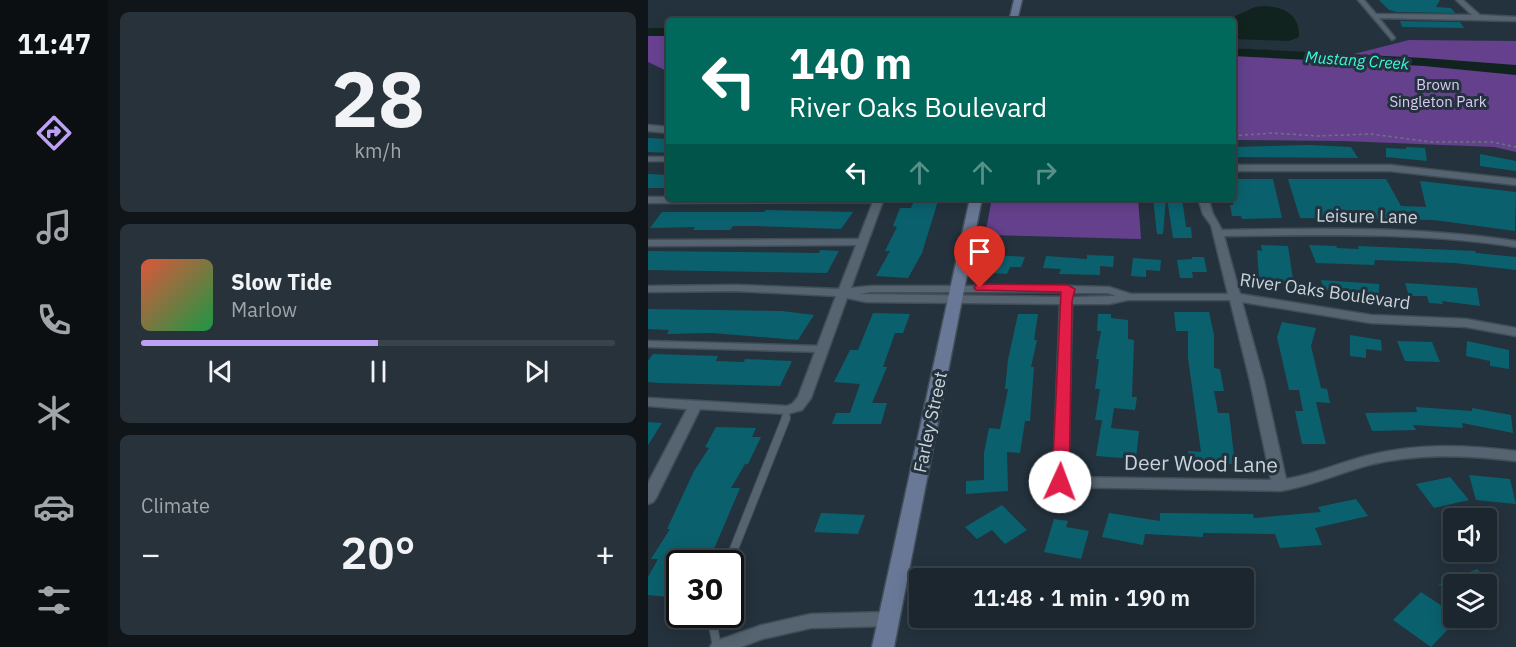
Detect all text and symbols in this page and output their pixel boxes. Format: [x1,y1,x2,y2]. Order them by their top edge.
text: 11:47 [17,26,91,61]
text: 140 m [789,36,912,91]
icon: left [690,42,768,120]
water label: Mustang Creek [1304,46,1410,74]
text: 28 [331,47,425,148]
park label: Brown Singleton Park [1389,75,1487,111]
text: River Oaks Boulevard [789,89,1047,124]
icon: directions [33,112,75,154]
text: km/h [354,137,402,164]
icon: left [840,156,873,189]
icon: ahead [903,156,936,189]
icon: ahead [966,156,999,189]
icon: right [1029,156,1062,189]
street label: Leisure Lane [1316,204,1418,228]
icon: music [33,206,75,248]
pin [954,226,1005,288]
icon: arrive [963,235,996,268]
text: Slow Tide [231,267,332,296]
street label: River Oaks Boulevard [1238,268,1412,314]
text: Marlow [231,296,297,323]
icon: phone [33,299,75,341]
icon: previous [204,355,237,388]
icon: pause [362,355,395,388]
icon: next [520,355,553,388]
street label: Farley Street [908,369,952,475]
icon: climate [33,392,75,434]
street label: Deer Wood Lane [1124,448,1278,478]
position arrow [1028,450,1092,514]
icon: car [33,486,75,528]
text: Climate [141,492,210,519]
map controls [1443,508,1497,628]
button: sound [1443,508,1497,562]
text: 20° [340,523,416,581]
text: − [141,532,161,575]
text: + [595,532,615,575]
speed limit sign: 30 [666,550,744,628]
button: layers [1443,574,1497,628]
icon: filters [33,579,75,621]
text: 11:48 · 1 min · 190 m [973,583,1190,612]

